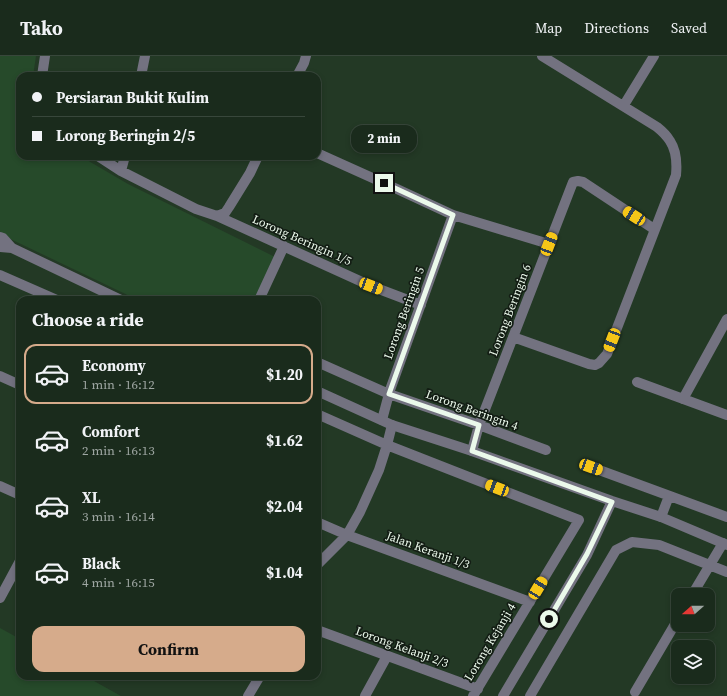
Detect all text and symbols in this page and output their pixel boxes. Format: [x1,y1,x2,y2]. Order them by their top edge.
text: Tako [20,15,63,41]
text: Map [535,18,562,38]
text: Directions [584,18,649,38]
text: Saved [671,18,707,38]
text: Persiaran Bukit Kulim [56,87,209,108]
text: Lorong Beringin 2/5 [56,125,195,146]
callout: 2 min [351,125,417,153]
text: 2 min [367,130,401,147]
route end [375,174,393,192]
car [621,204,647,228]
street label: Lorong Beringin 1/5 [250,211,354,269]
car [539,231,559,257]
street label: Lorong Beringin 6 [485,262,535,358]
street label: Lorong Beringin 5 [380,265,428,361]
car [358,276,384,296]
text: Choose a ride [32,307,144,332]
car [602,327,622,353]
text: Economy [82,355,146,376]
icon: car [34,356,70,392]
text: $1.20 [266,364,303,385]
text: 1 min · 16:12 [82,376,155,393]
street label: Lorong Beringin 4 [424,386,520,434]
text: Comfort [82,421,140,442]
icon: car [34,422,70,458]
text: $1.62 [266,430,303,451]
text: 2 min · 16:13 [82,442,155,459]
car [578,457,604,477]
car [484,478,510,498]
text: XL [82,487,101,508]
icon: car [34,488,70,524]
text: $2.04 [266,496,303,517]
text: 3 min · 16:14 [82,508,155,525]
street label: Jalan Keranji 1/3 [383,527,472,573]
text: Black [82,553,121,574]
icon: car [34,554,70,590]
text: $1.04 [266,562,303,583]
text: 4 min · 16:15 [82,574,155,591]
car [527,575,549,601]
north arrow [671,588,715,632]
map controls [671,588,715,684]
street label: Lorong Kejanji 4 [461,600,519,684]
route start [540,610,558,628]
street label: Lorong Kelanji 2/3 [353,623,451,671]
button: Confirm [32,626,305,672]
button: layers [671,640,715,684]

